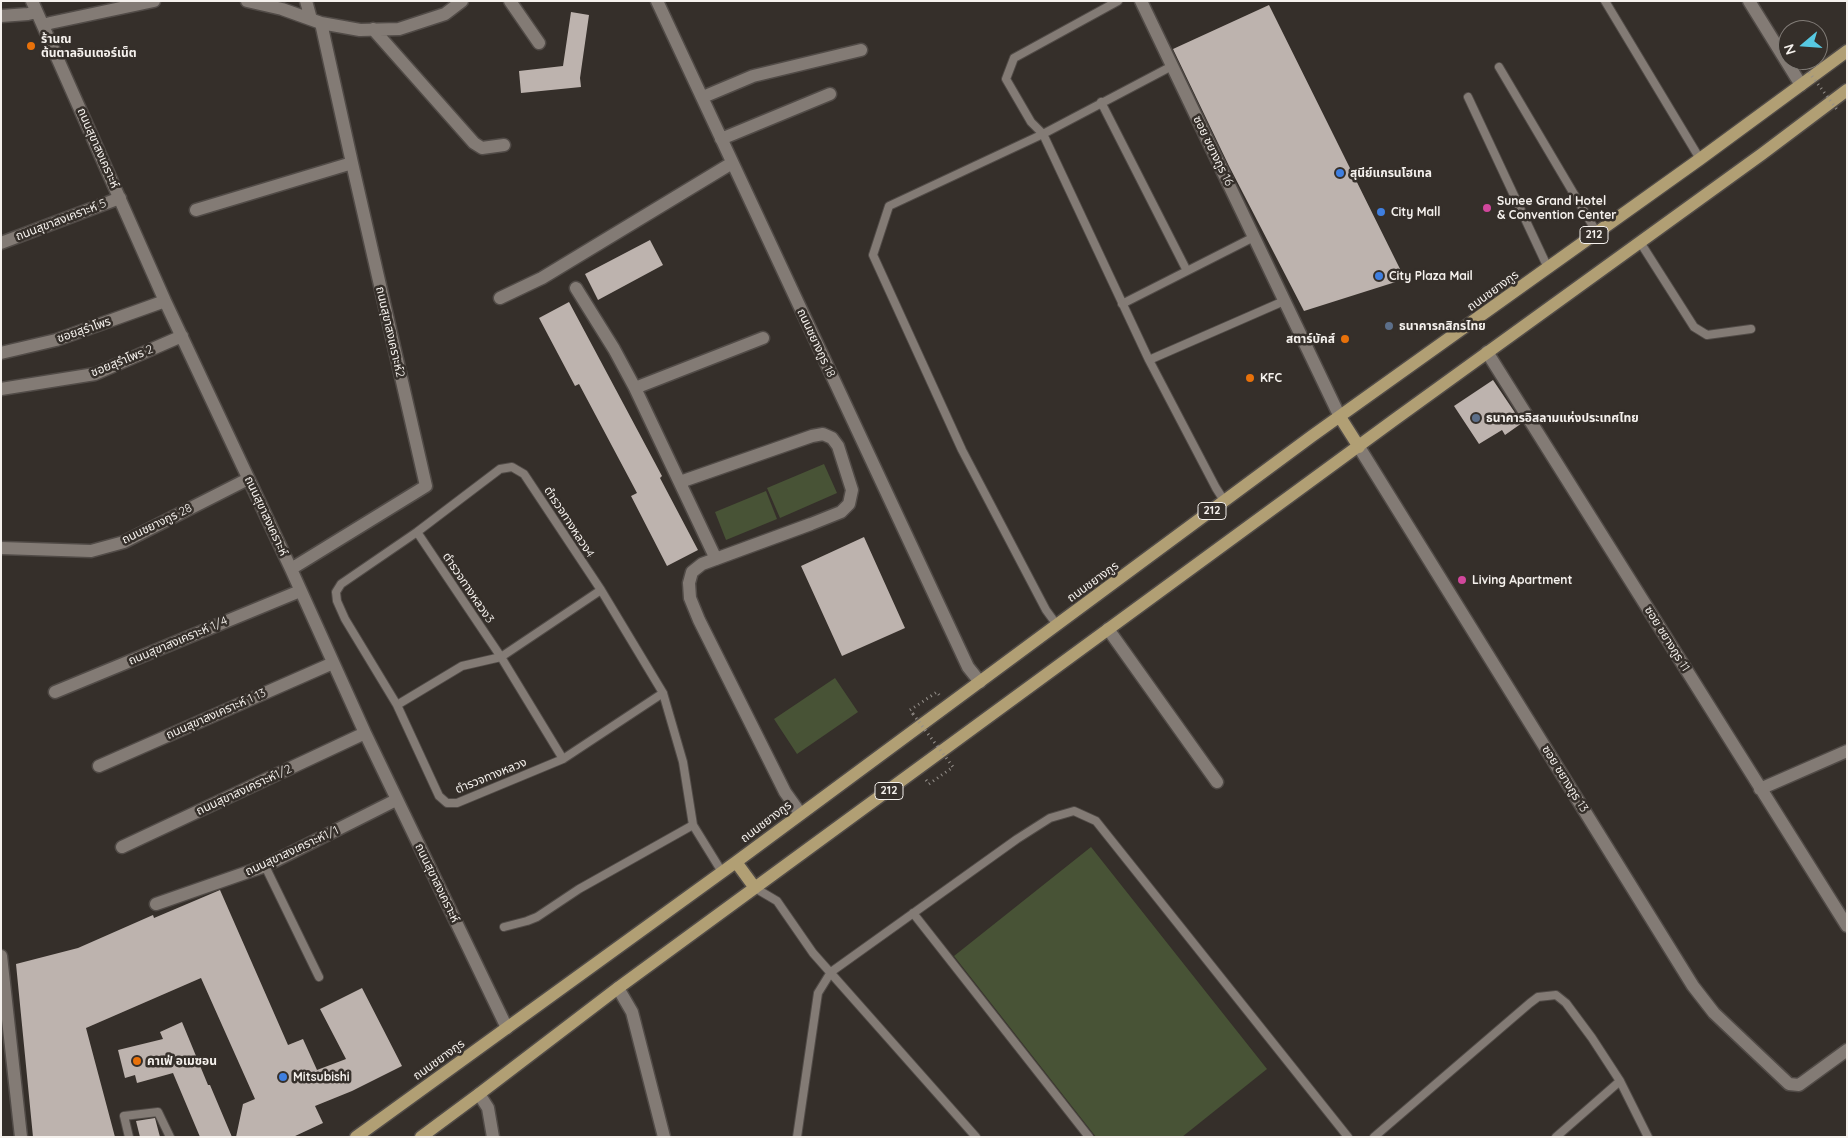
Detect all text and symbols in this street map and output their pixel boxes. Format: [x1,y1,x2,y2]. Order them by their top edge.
north arrow [1778,20,1828,70]
place label: ร้านณ ต้นตาลอินเตอร์เน็ต [41,32,136,60]
marker: ร้านณ ต้นตาลอินเตอร์เน็ต [25,40,37,52]
text: N [1780,42,1800,57]
street label: ถนนสุขาสงเคราะห์ [74,106,122,190]
street label: ซอย ชยางกูร 16 [1190,114,1236,188]
place label: สุนีย์แกรนโฮเทล [1350,166,1432,180]
marker: สุนีย์แกรนโฮเทล [1334,167,1346,179]
place label: Sunee Grand Hotel & Convention Center [1497,194,1617,222]
street label: ถนนสุขาสงเคราะห์ 5 [14,196,108,244]
marker: Sunee Grand Hotel & Convention Center [1481,202,1493,214]
place label: City Mall [1391,205,1441,219]
marker: City Mall [1375,206,1387,218]
road number: 212 [1580,226,1608,244]
street label: ถนนชยางกูร [1464,268,1522,314]
place label: City Plaza Mail [1389,269,1473,283]
marker: City Plaza Mail [1373,270,1385,282]
street label: ถนนสุขาสงเคราะห์2 [373,285,407,379]
street label: ถนนชยางกูร 18 [794,306,838,380]
street label: ชอยสุรำโพร [55,314,113,346]
place label: ธนาคารกสิกรไทย [1399,319,1486,333]
marker: ธนาคารกสิกรไทย [1383,320,1395,332]
place label: สตาร์บัคส์ [1286,332,1335,346]
marker: สตาร์บัคส์ [1339,333,1351,345]
street label: ชอยสุรำโพร 2 [89,342,155,380]
place label: KFC [1260,371,1282,385]
marker: KFC [1244,372,1256,384]
place label: ธนาคารอิสลามแห่งประเทศไทย [1486,411,1639,425]
marker: ธนาคารอิสลามแห่งประเทศไทย [1470,412,1482,424]
street label: ถนนสุขาสงเคราะห์ [241,474,291,558]
street label: ตำรวจทางหลวง4 [541,484,597,560]
street label: ถนนชยางกูร 28 [119,501,195,547]
road number: 212 [1198,502,1226,520]
street label: ตำรวจทางหลวง3 [439,550,497,626]
street label: ถนนชยางกูร [1064,559,1122,605]
place label: Living Apartment [1472,573,1572,587]
marker: Living Apartment [1456,574,1468,586]
street label: ซอย ชยางกูร 11 [1641,604,1693,674]
street label: ถนนสุขาสงเคราะห์ 1/4 [126,614,230,668]
street label: ถนนสุขาสงเคราะห์ 1 13 [164,685,268,743]
street label: ซอย ชยางกูร 13 [1539,743,1591,815]
street label: ตำรวจทางหลวง [453,755,529,797]
street label: ถนนสุขาสงเคราะห์1/2 [194,762,294,818]
road number: 212 [875,782,903,799]
street label: ถนนชยางกูร [738,798,794,846]
street label: ถนนสุขาสงเคราะห์1/1 [243,823,341,879]
street label: ถนนสุขาสงเคราะห์ [412,841,462,925]
street label: ถนนชยางกูร [410,1037,468,1083]
place label: คาเฟ่ อเมซอน [147,1054,217,1068]
marker: คาเฟ่ อเมซอน [131,1055,143,1067]
place label: Mitsubishi [293,1070,350,1084]
marker: Mitsubishi [277,1071,289,1083]

